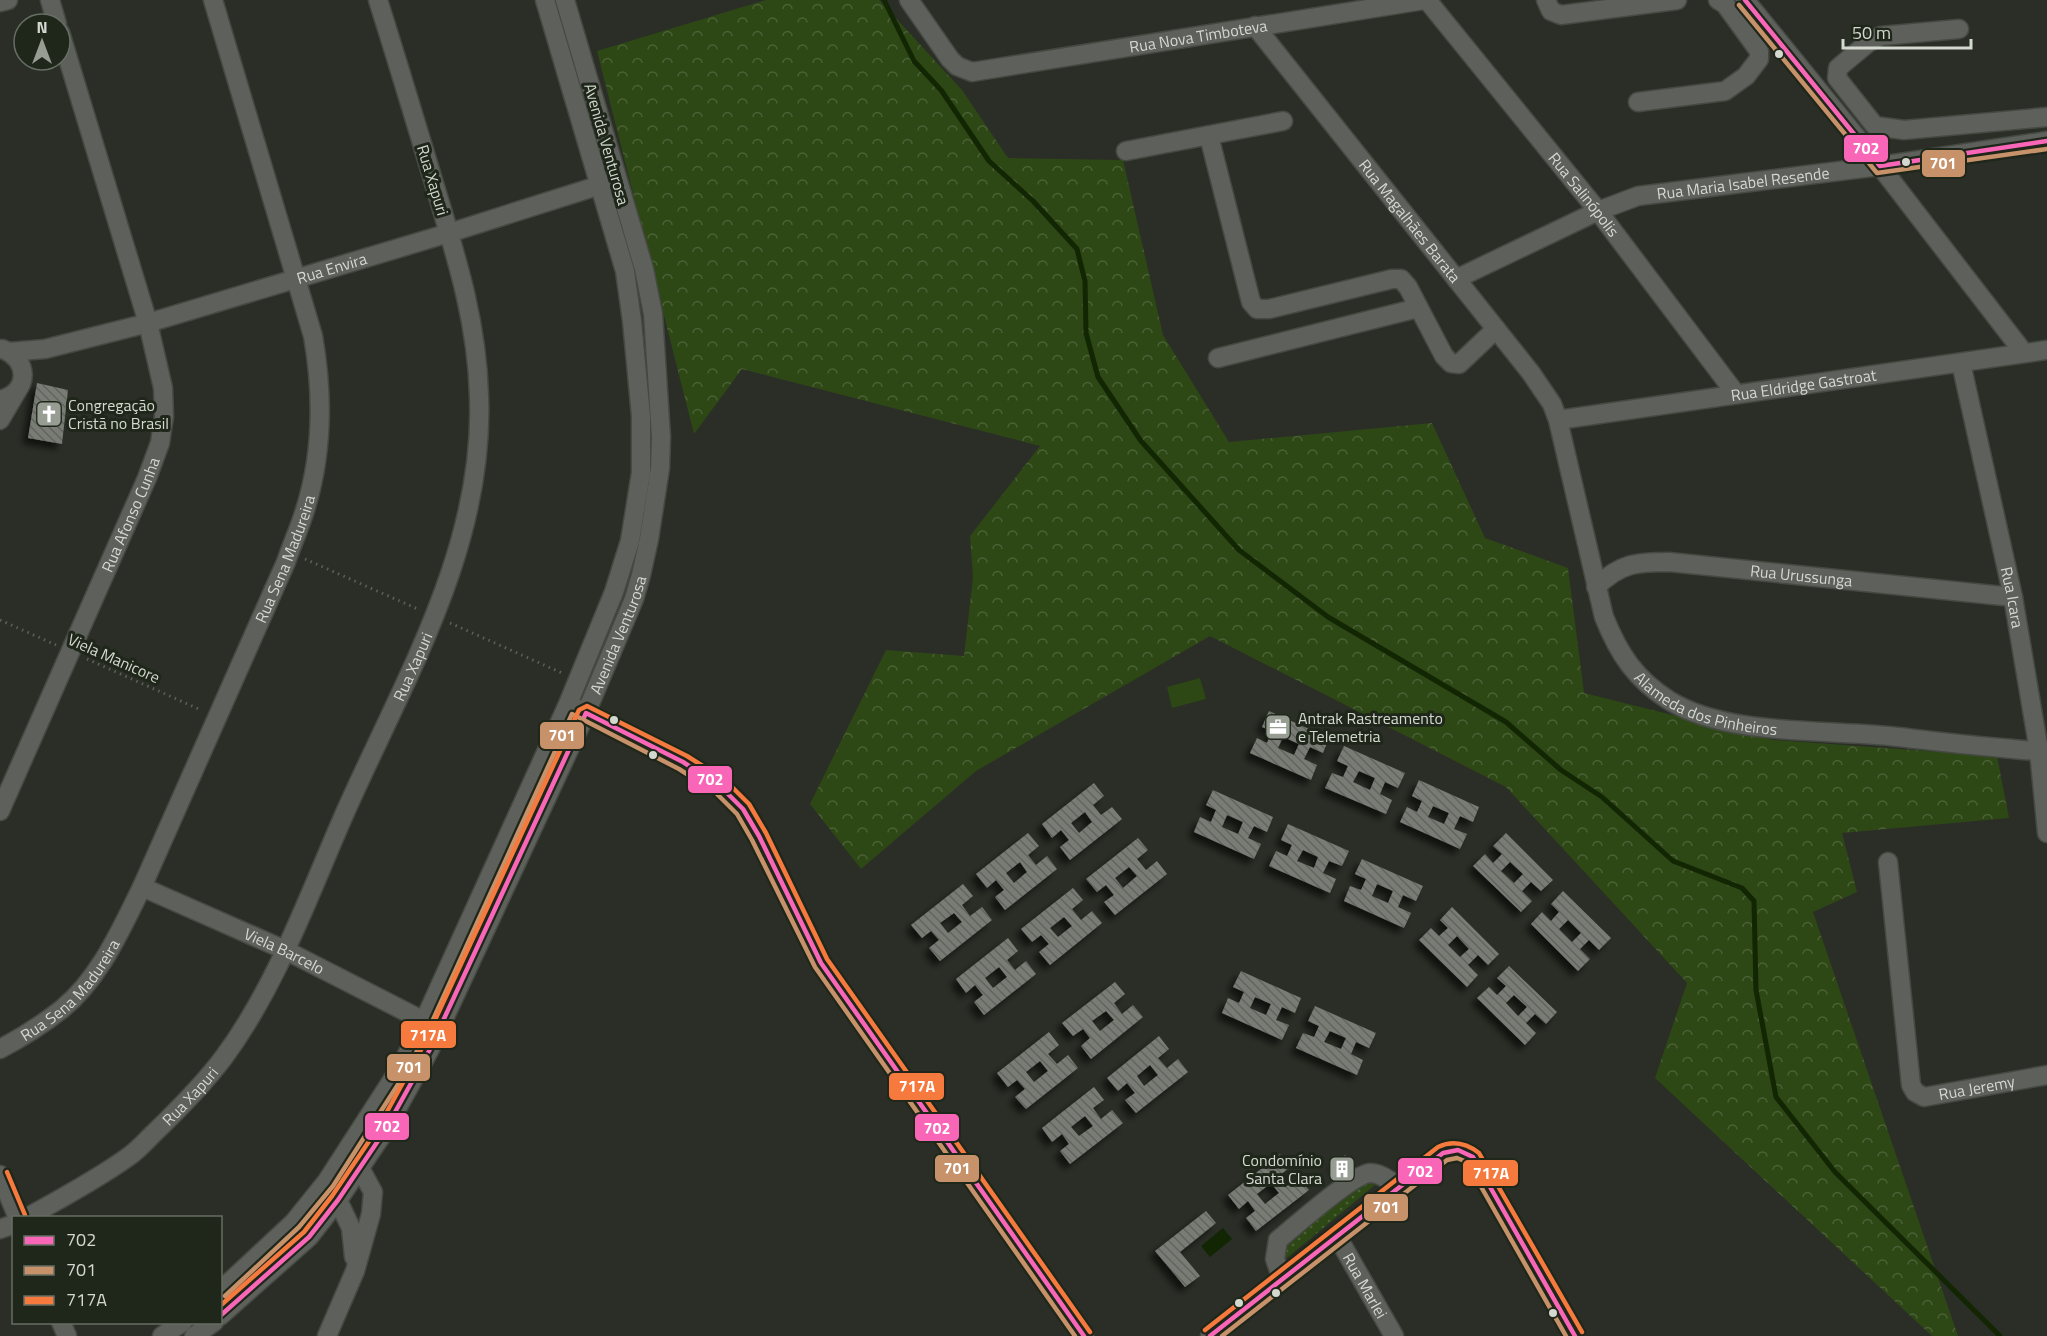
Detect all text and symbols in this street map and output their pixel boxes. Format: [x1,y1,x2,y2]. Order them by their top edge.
north arrow [12,12,72,72]
scale bar [1843,12,1970,50]
street label: Rua Nova Timboteva [1128,13,1269,59]
text: N [36,15,48,39]
text: 50 m [1852,19,1891,46]
unlabelled marker [1773,48,1785,60]
street label: Avenida Venturosa [578,80,636,208]
line badge: 702 [1843,134,1889,163]
text: 702 [1853,136,1879,160]
street label: Rua Xapuri [411,142,455,218]
street label: Rua Salinópolis [1543,147,1625,242]
line badge: 701 [1921,149,1966,178]
text: 701 [1930,151,1956,175]
street label: Rua Magalhães Barata [1353,154,1467,288]
unlabelled marker [1900,156,1912,168]
street label: Rua Maria Isabel Resende [1655,160,1831,206]
street label: Rua Envira [294,246,370,290]
street label: Rua Eldridge Gastroat [1729,363,1878,407]
place label: Congregação Cristã no Brasil [68,393,169,435]
church icon: Congregação Cristã no Brasil [34,399,64,429]
street label: Rua Afonso Cunha [95,454,166,576]
street label: Rua Sena Madureira [249,492,321,627]
street label: Rua Urussunga [1749,558,1854,593]
street label: Rua Icara [1995,564,2030,630]
street label: Avenida Venturosa [583,573,652,698]
street label: Viela Manicore [64,627,164,689]
street label: Rua Xapuri [387,629,438,705]
street label: Alameda dos Pinheiros [1629,666,1778,741]
place label: Antrak Rastreamento e Telemetria [1298,706,1443,748]
office icon: Antrak Rastreamento e Telemetria [1263,712,1293,742]
unlabelled marker [608,714,620,726]
line badge: 701 [539,721,585,750]
text: 701 [549,723,575,747]
unlabelled marker [647,749,659,761]
line badge: 702 [687,765,733,794]
text: 702 [697,767,723,791]
street label: Viela Barcelo [240,921,329,980]
street label: Rua Sena Madureira [16,935,125,1047]
line badge: 717A [400,1020,457,1049]
text: 717A [410,1023,447,1047]
line badge: 701 [386,1053,431,1082]
text: 701 [396,1055,422,1079]
street label: Rua Xapuri [156,1061,224,1131]
street label: Rua Jeremy [1937,1069,2017,1106]
line badge: 717A [888,1072,945,1101]
text: 717A [899,1074,936,1098]
line badge: 702 [364,1112,410,1141]
line badge: 702 [914,1113,960,1142]
text: 702 [374,1114,400,1138]
text: 702 [924,1116,950,1140]
place label: Condomínio Santa Clara [1242,1148,1322,1190]
line badge: 701 [934,1154,980,1183]
building icon: Condomínio Santa Clara [1327,1154,1357,1184]
text: 701 [944,1156,970,1180]
line badge: 702 [1397,1157,1443,1185]
text: 702 [1407,1159,1433,1183]
line badge: 717A [1462,1159,1519,1187]
text: 717A [1473,1161,1510,1185]
line badge: 701 [1363,1193,1409,1222]
text: 701 [1373,1195,1399,1219]
legend [12,1216,222,1324]
text: 702 [66,1226,96,1253]
street label: Rua Marlei [1337,1248,1394,1323]
text: 701 [66,1256,96,1283]
text: 717A [66,1286,107,1313]
unlabelled marker [1270,1287,1282,1299]
unlabelled marker [1233,1297,1245,1309]
unlabelled marker [1547,1307,1559,1319]

